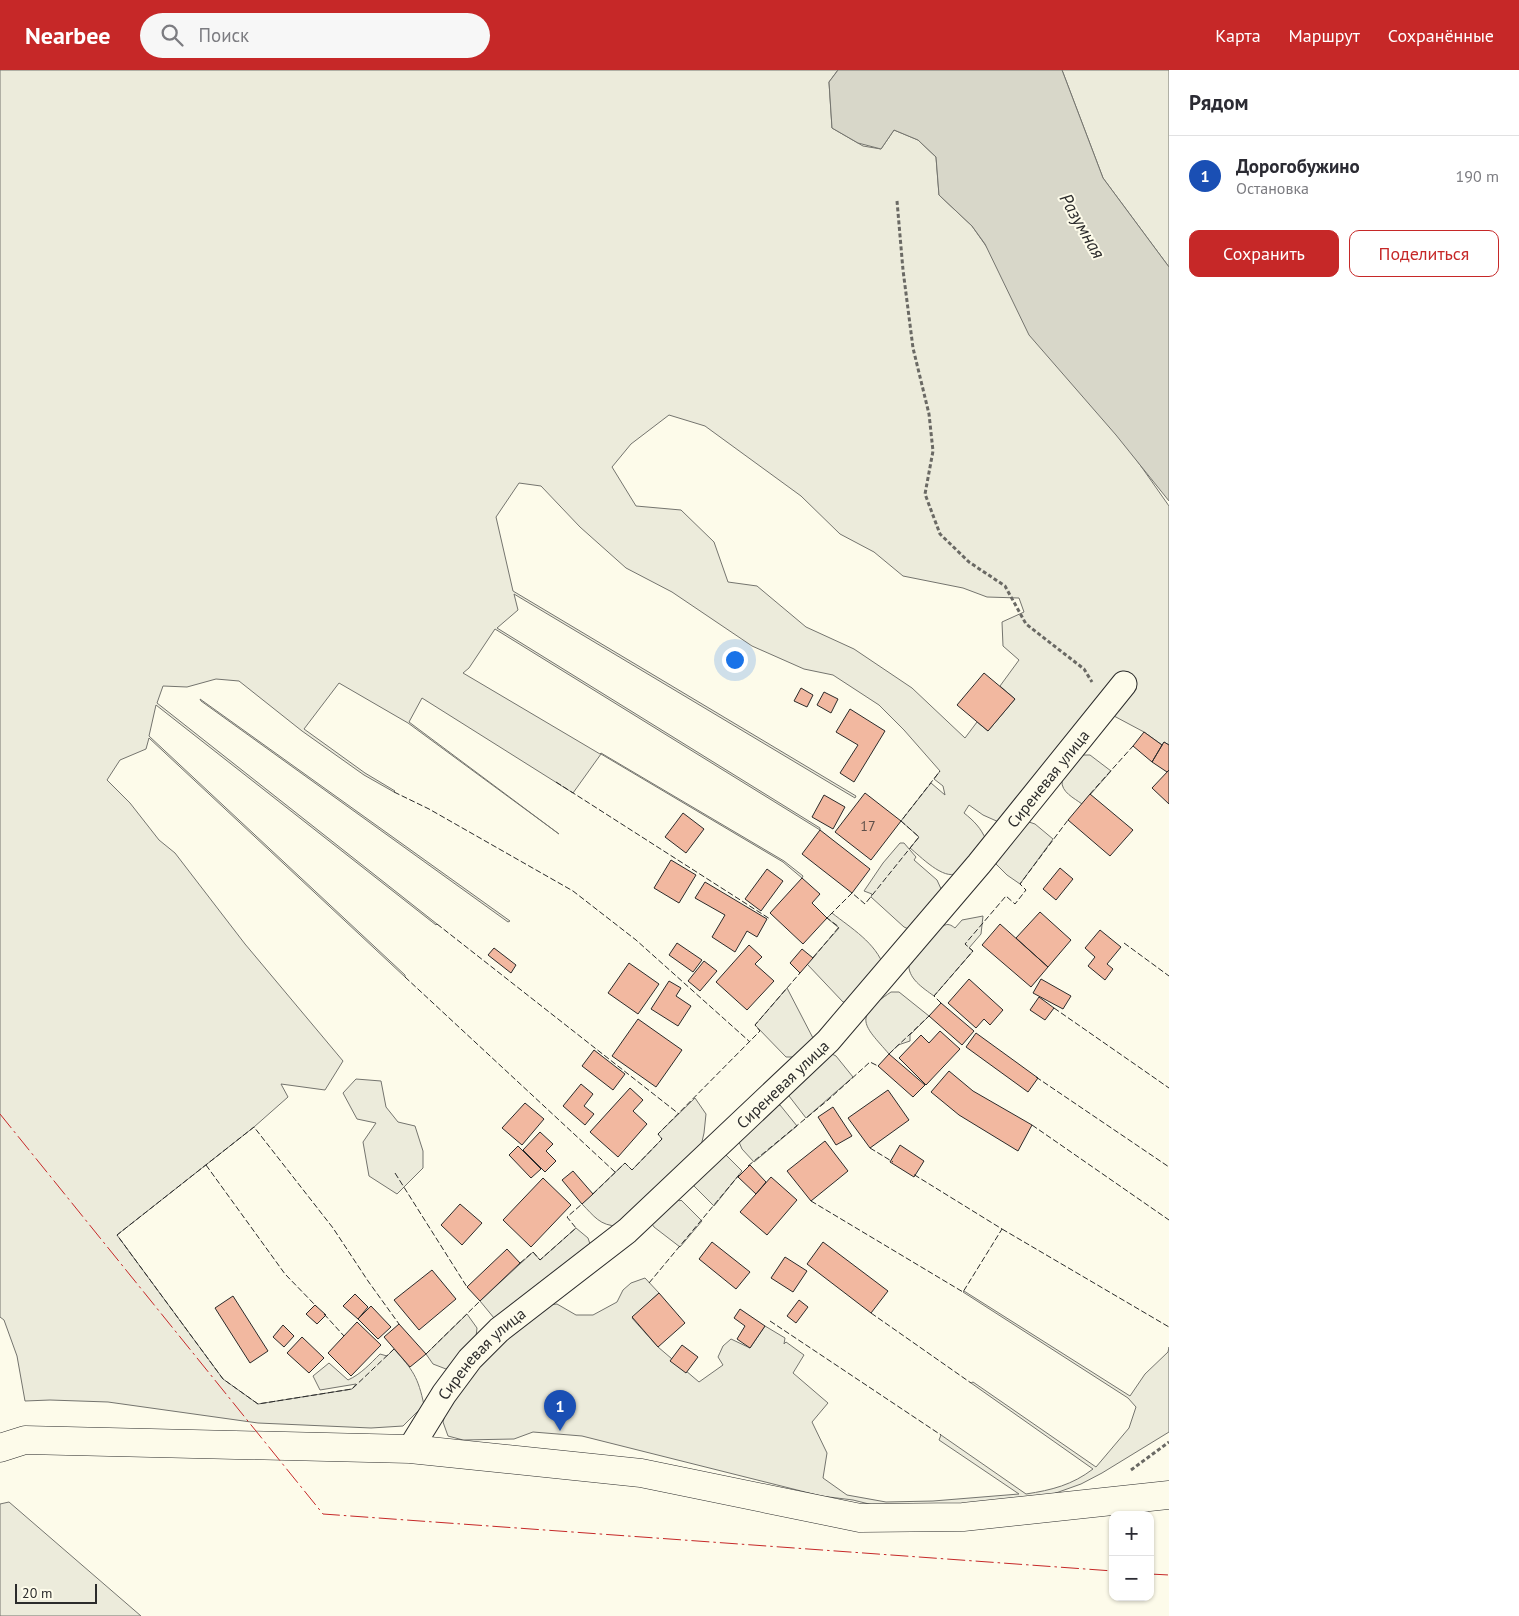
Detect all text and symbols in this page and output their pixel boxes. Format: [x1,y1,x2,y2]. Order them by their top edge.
search box [140,13,490,58]
text: Nearbee [25,20,110,51]
icon: search [158,21,186,49]
text: Поиск [198,23,249,47]
text: Карта [1215,24,1261,47]
text: Маршрут [1289,24,1360,47]
text: Сохранённые [1388,24,1494,47]
text: Рядом [1189,89,1248,116]
text: Дорогобужино [1236,154,1360,178]
text: 1 [1200,166,1210,186]
text: 190 m [1456,166,1499,186]
text: Остановка [1236,178,1309,198]
water label: Разумная [1055,189,1111,263]
button: Сохранить [1189,230,1339,277]
button: Поделиться [1349,230,1499,277]
your location [722,647,748,673]
street label: Сиреневая улица [1002,726,1093,832]
house number: 17 [860,817,876,835]
street label: Сиреневая улица [732,1036,833,1133]
street label: Сиреневая улица [433,1303,529,1403]
pin: 1 [544,1390,576,1431]
map controls [1109,1511,1154,1601]
button: + [1109,1511,1154,1556]
button: − [1109,1556,1154,1601]
scale bar [15,1581,98,1604]
text: 20 m [22,1584,52,1602]

